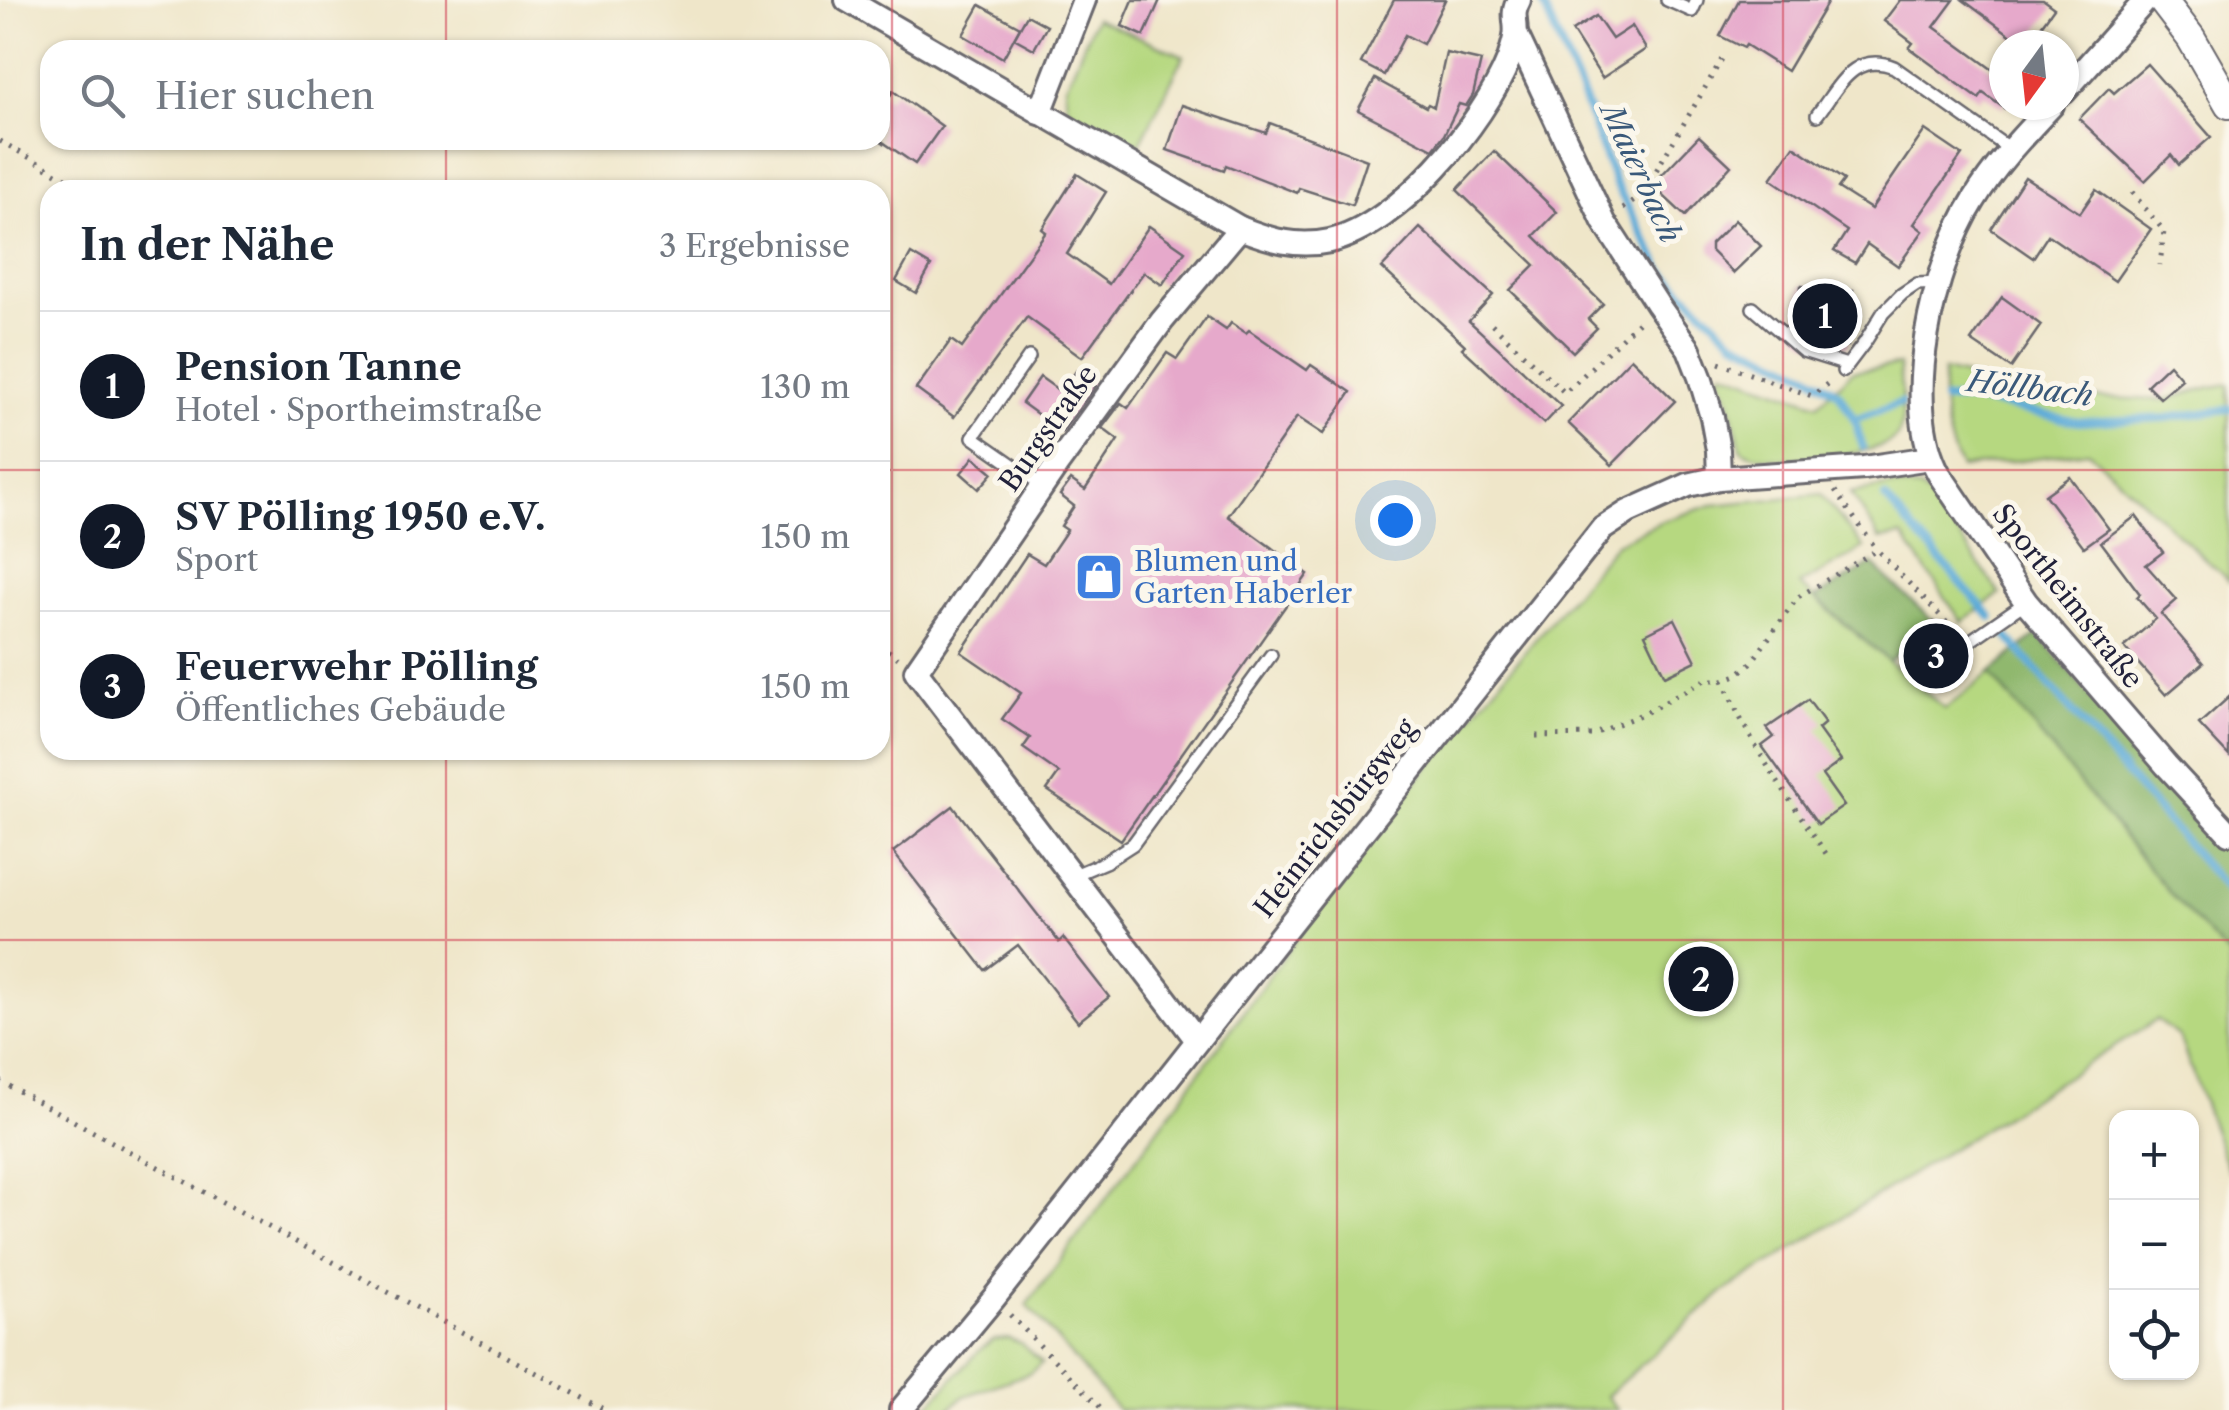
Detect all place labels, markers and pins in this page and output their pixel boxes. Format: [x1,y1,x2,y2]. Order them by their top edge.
pin: 1 [1792,278,1858,354]
place label: Blumen und Garten Haberler [1134,544,1353,610]
shop icon: Blumen und Garten Haberler [1073,551,1125,603]
pin: 3 [1904,618,1968,694]
pin: 2 [1668,942,1734,1016]

